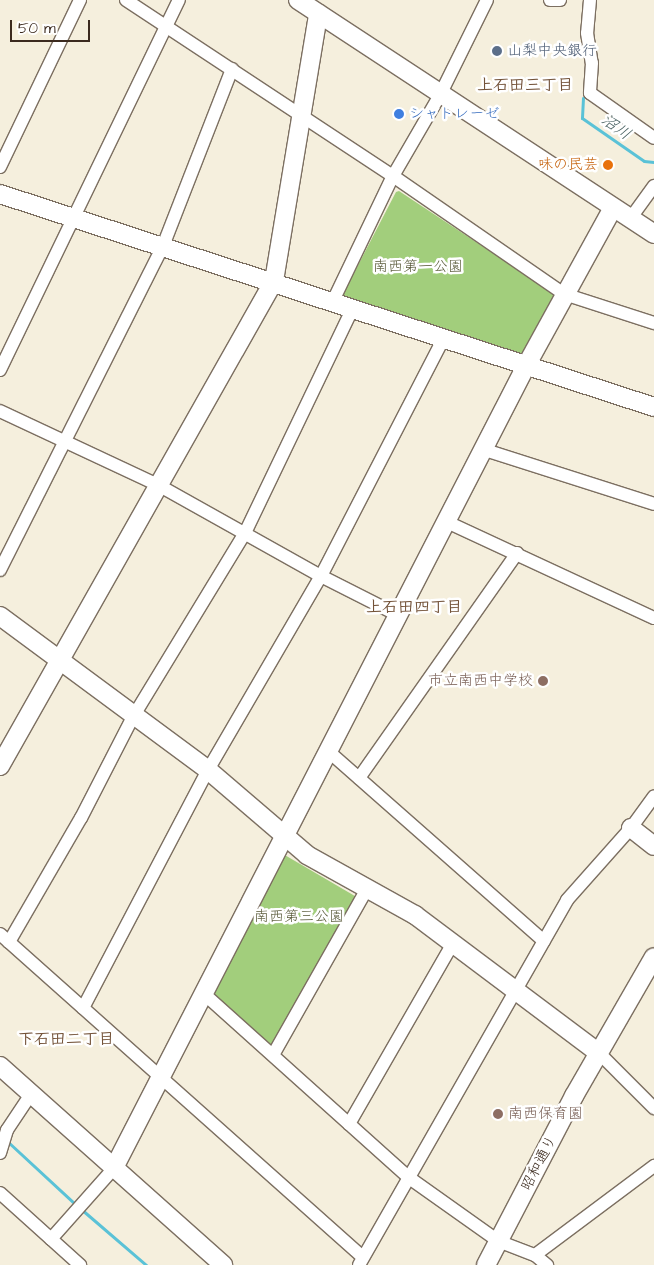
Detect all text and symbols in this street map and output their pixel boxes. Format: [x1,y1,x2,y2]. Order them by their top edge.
scale bar [12,10,92,42]
text: 50 m [18,18,56,39]
place label: 山梨中央銀行 [507,42,597,60]
marker: 山梨中央銀行 [491,45,503,57]
district label: 上石田三丁目 [477,75,573,95]
place label: シャトレーゼ [409,105,500,123]
marker: シャトレーゼ [393,108,405,120]
water label: 沼川 [597,110,635,144]
place label: 味の民芸 [538,156,598,174]
marker: 味の民芸 [602,159,614,171]
park label: 南西第一公園 [373,258,463,276]
district label: 上石田四丁目 [366,597,462,617]
place label: 市立南西中学校 [428,672,533,690]
marker: 市立南西中学校 [537,675,549,687]
park label: 南西第三公園 [254,908,344,926]
district label: 下石田二丁目 [18,1029,114,1049]
place label: 南西保育園 [508,1105,583,1123]
marker: 南西保育園 [492,1108,504,1120]
street label: 昭和通り [517,1132,561,1194]

